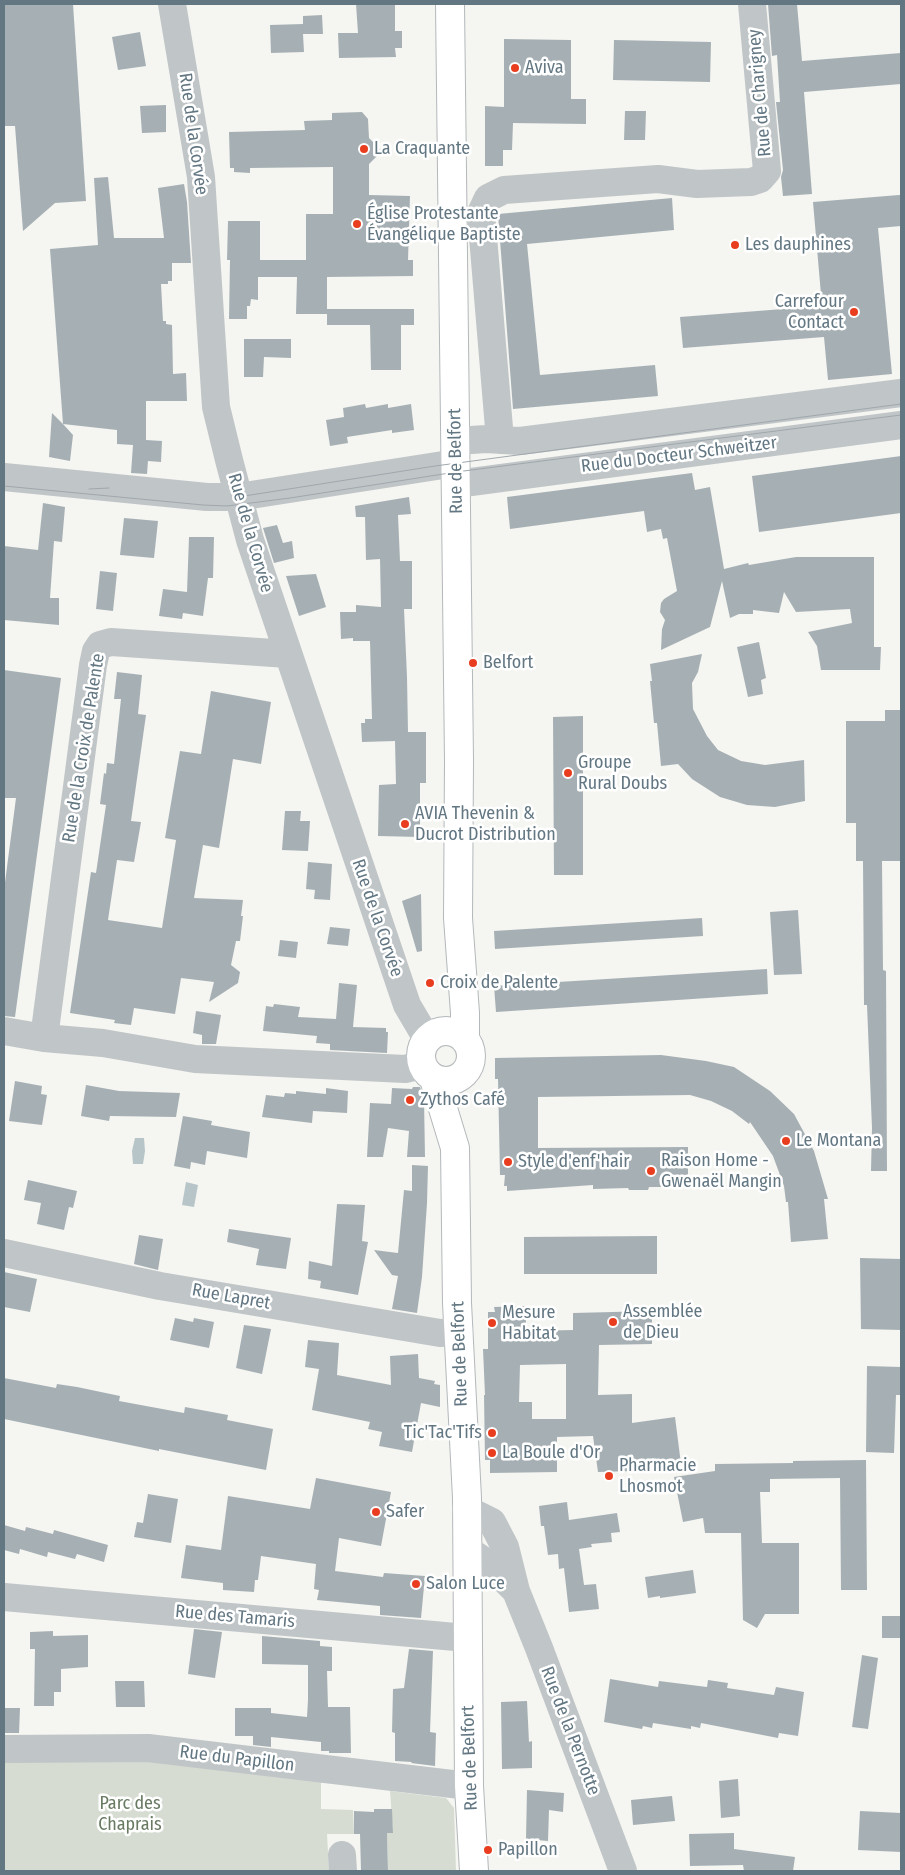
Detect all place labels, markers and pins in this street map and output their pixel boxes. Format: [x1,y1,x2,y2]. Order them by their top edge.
place label: Aviva [525,57,564,79]
marker: Aviva [509,62,521,74]
place label: La Craquante [374,138,470,160]
marker: La Craquante [358,143,370,155]
place label: Église Protestante Évangélique Baptiste [367,203,521,245]
marker: Église Protestante Évangélique Baptiste [351,218,363,230]
place label: Les dauphines [745,234,851,256]
marker: Les dauphines [729,239,741,251]
place label: Carrefour Contact [775,291,844,334]
marker: Carrefour Contact [848,306,860,318]
place label: Belfort [483,652,533,674]
marker: Belfort [467,657,479,669]
place label: Groupe Rural Doubs [578,752,667,794]
marker: Groupe Rural Doubs [562,767,574,779]
place label: AVIA Thevenin & Ducrot Distribution [415,803,556,846]
marker: AVIA Thevenin & Ducrot Distribution [399,818,411,830]
place label: Croix de Palente [440,972,558,994]
marker: Croix de Palente [424,977,436,989]
place label: Zythos Café [420,1089,505,1111]
marker: Zythos Café [404,1094,416,1106]
place label: Le Montana [796,1130,881,1152]
marker: Le Montana [780,1135,792,1147]
place label: Raison Home - Gwenaël Mangin [661,1150,782,1192]
place label: Style d'enf'hair [518,1151,630,1173]
marker: Style d'enf'hair [502,1156,514,1168]
marker: Raison Home - Gwenaël Mangin [645,1165,657,1177]
place label: Assemblée de Dieu [623,1301,702,1344]
place label: Mesure Habitat [502,1302,556,1345]
marker: Assemblée de Dieu [607,1316,619,1328]
marker: Mesure Habitat [486,1317,498,1329]
place label: Tic'Tac'Tifs [404,1422,482,1444]
marker: Tic'Tac'Tifs [486,1427,498,1439]
place label: La Boule d'Or [502,1442,600,1464]
marker: La Boule d'Or [486,1447,498,1459]
place label: Pharmacie Lhosmot [619,1455,696,1498]
marker: Pharmacie Lhosmot [603,1470,615,1482]
place label: Safer [386,1501,424,1523]
marker: Safer [370,1506,382,1518]
place label: Salon Luce [426,1573,505,1595]
marker: Salon Luce [410,1578,422,1590]
place label: Papillon [498,1839,558,1861]
marker: Papillon [482,1844,494,1856]

